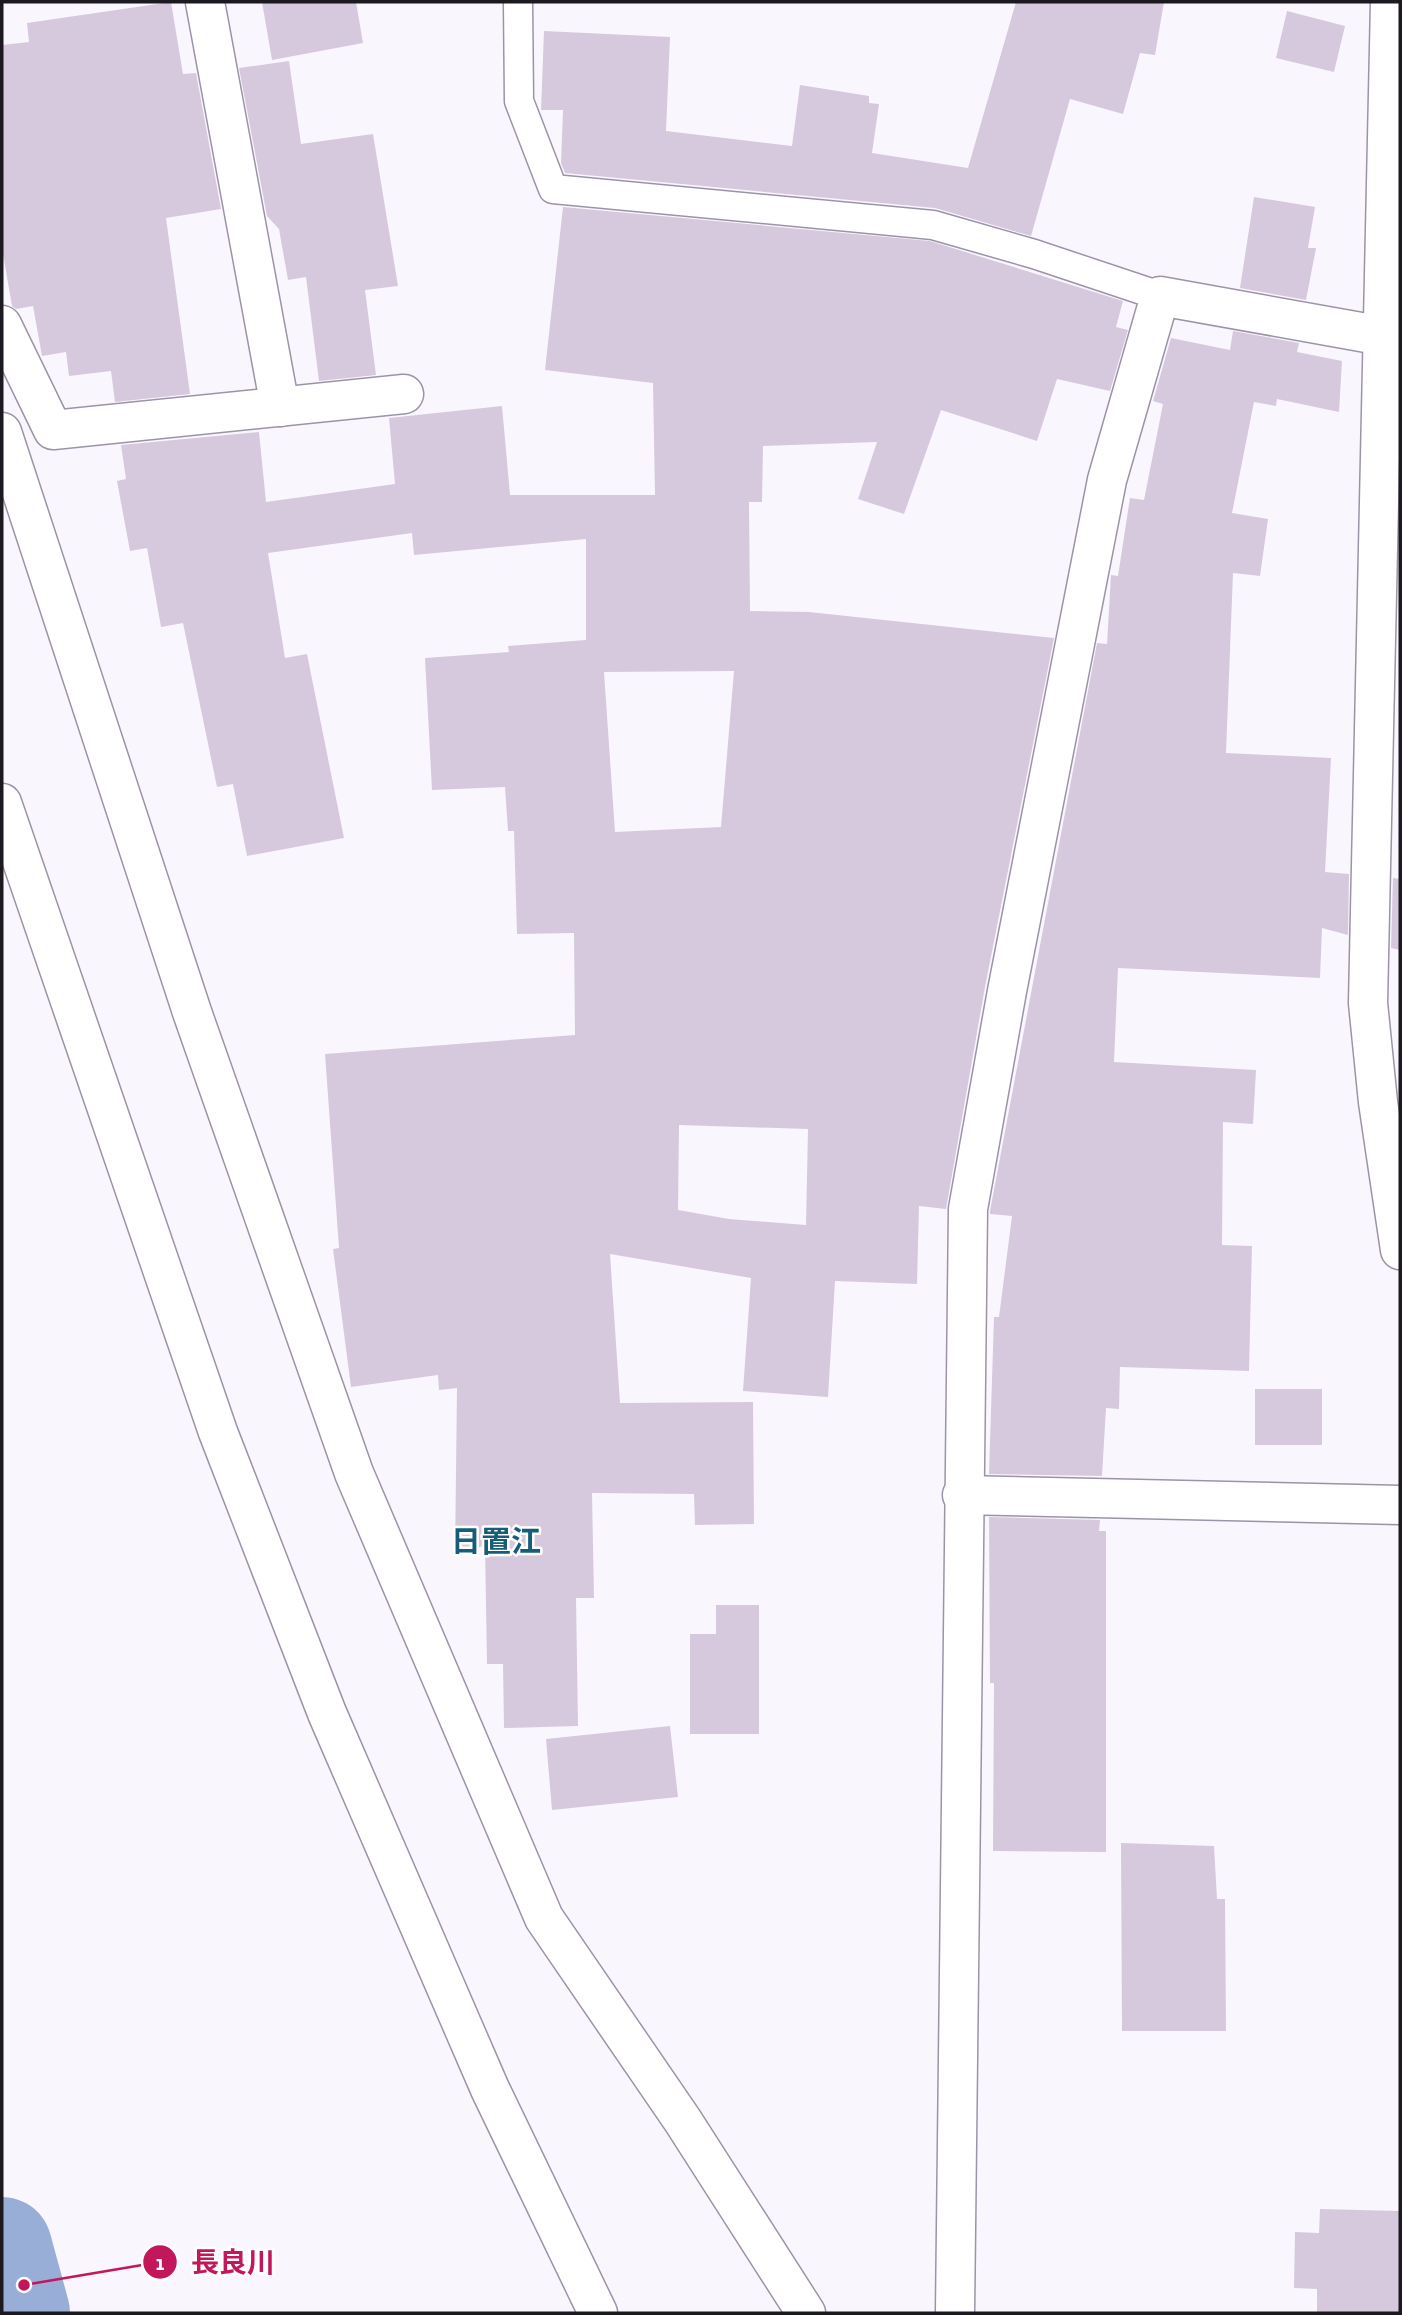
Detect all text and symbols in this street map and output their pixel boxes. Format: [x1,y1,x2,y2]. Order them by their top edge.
district label: 日置江 [451,1524,541,1560]
callout: 長良川 [142,2238,289,2287]
text: 長良川 [191,2246,275,2279]
text: 1 [156,2250,165,2275]

